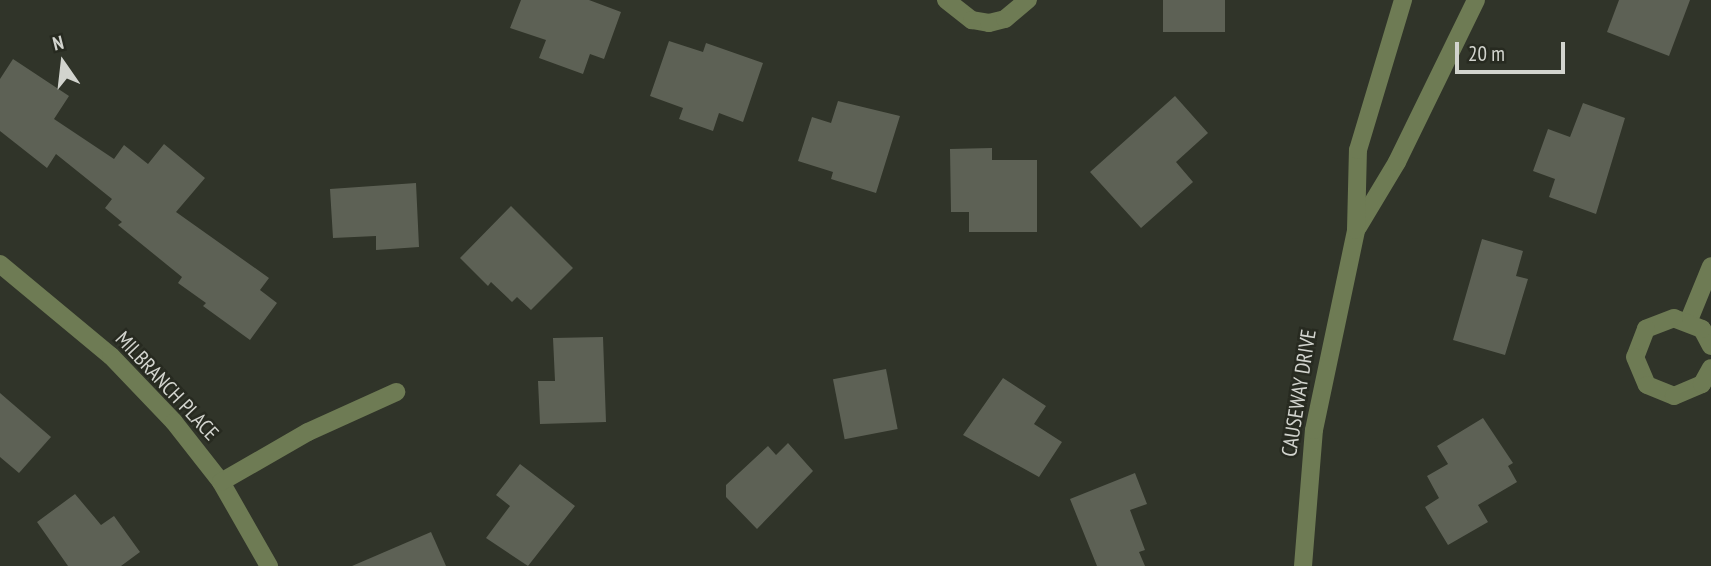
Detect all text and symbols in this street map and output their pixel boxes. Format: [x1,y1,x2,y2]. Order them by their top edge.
north arrow [28,28,98,98]
scale bar [1459,28,1569,72]
text: N [50,30,66,56]
text: 20 m [1468,40,1505,67]
street label: MILBRANCH PLACE [110,326,224,446]
street label: CAUSEWAY DRIVE [1276,327,1322,459]

